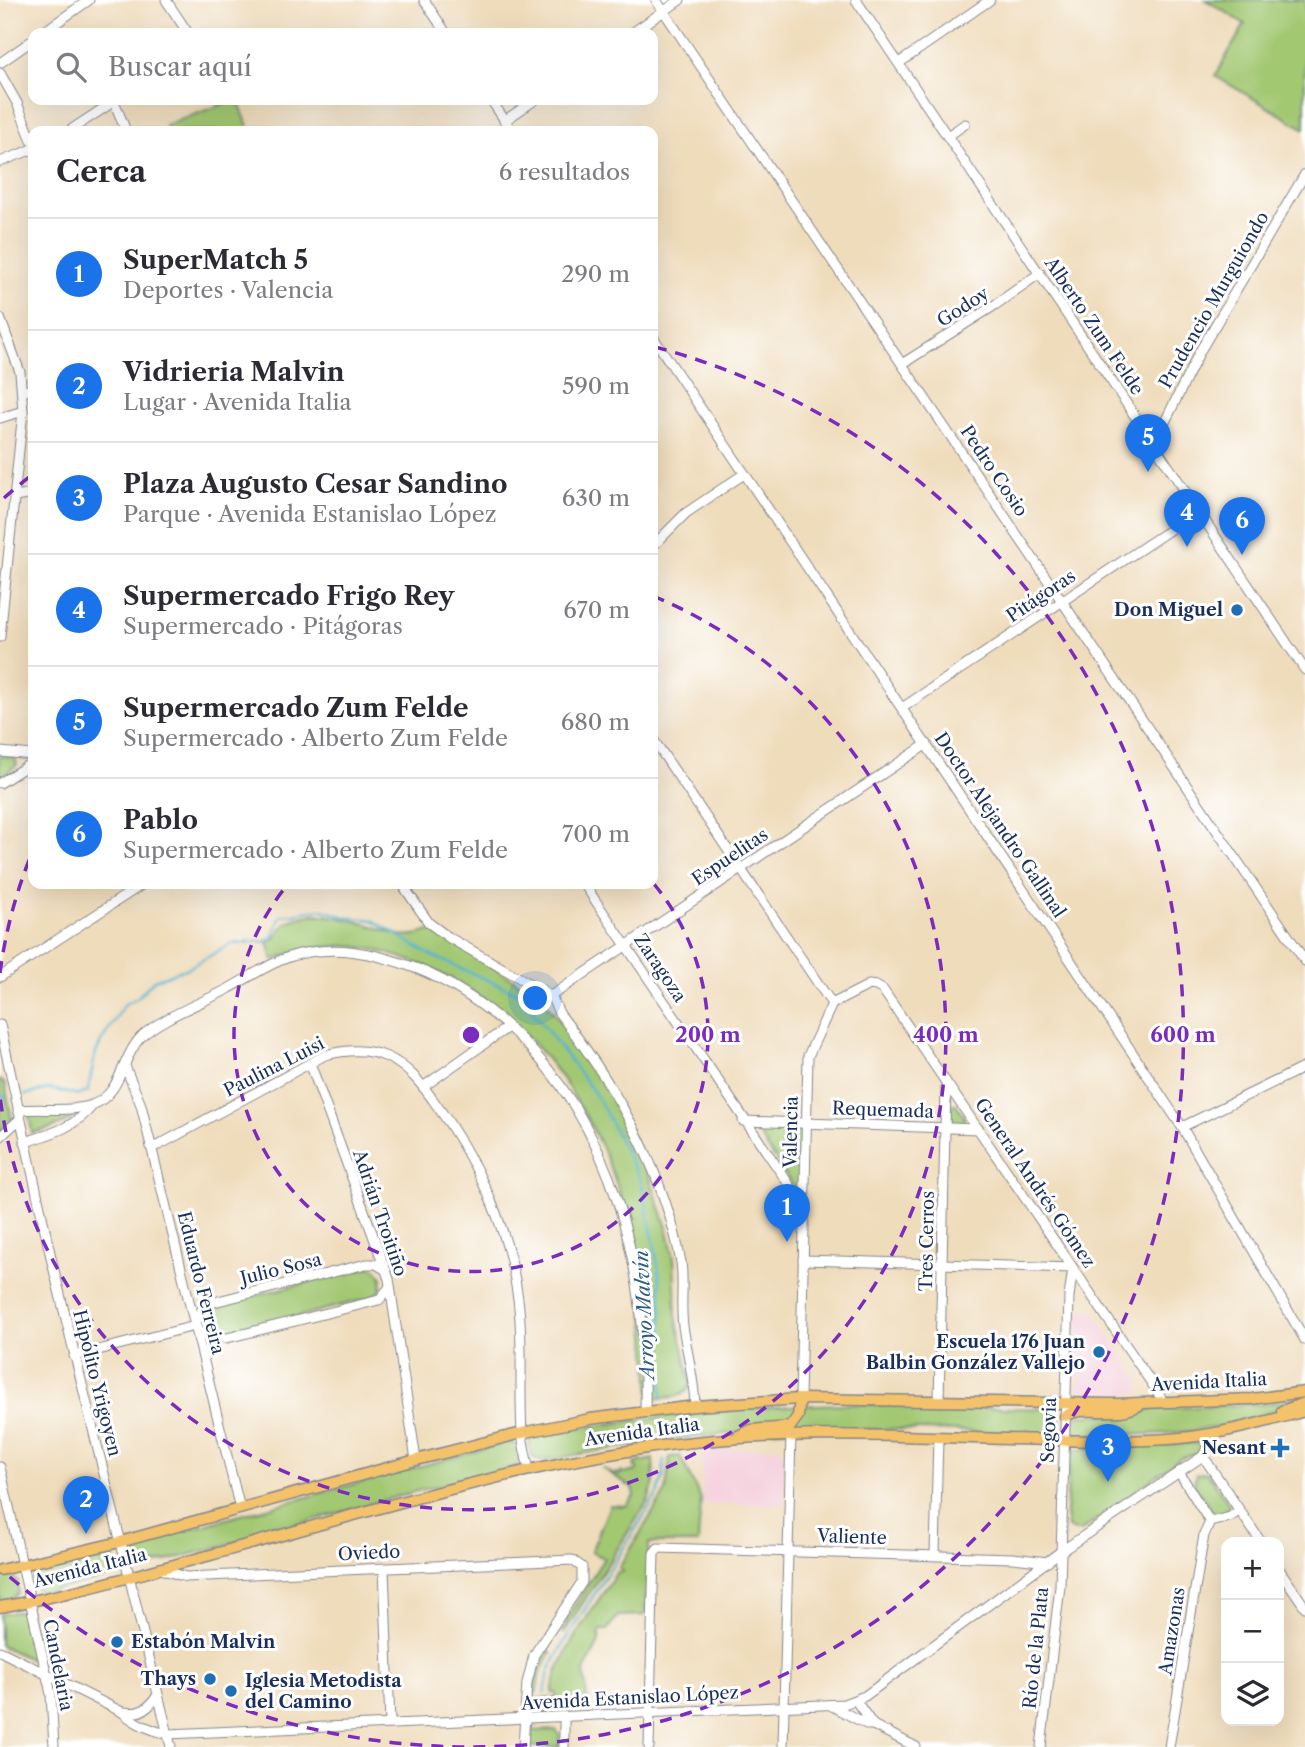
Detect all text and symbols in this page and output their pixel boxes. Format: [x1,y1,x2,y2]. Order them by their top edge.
search box [28,28,658,105]
icon: search [52,48,90,86]
text: Buscar aquí [108,51,252,83]
text: Cerca [56,153,146,190]
text: 6 resultados [499,158,630,186]
street label: Prudencio Murguiondo [1154,208,1274,392]
text: SuperMatch 5 [123,244,308,276]
street label: Alberto Zum Felde [1039,252,1148,399]
text: 1 [74,260,84,288]
text: 290 m [561,260,630,288]
text: Deportes · Valencia [123,276,333,304]
street label: Godoy [933,282,994,332]
text: Vidrieria Malvin [123,356,345,388]
text: 2 [72,372,86,400]
text: 590 m [562,372,630,400]
text: Lugar · Avenida Italia [123,388,352,416]
pin: 5 [1125,414,1171,472]
street label: Pedro Cosio [956,421,1032,521]
text: Plaza Augusto Cesar Sandino [123,468,508,500]
text: 3 [73,484,86,512]
text: 630 m [562,484,630,512]
pin: 4 [1164,489,1210,547]
pin: 6 [1219,497,1265,555]
text: Parque · Avenida Estanislao López [123,500,497,528]
street label: Pitágoras [1002,565,1080,627]
text: Supermercado Frigo Rey [123,580,454,612]
text: 4 [72,596,86,624]
text: 670 m [563,596,630,624]
place label: Don Miguel [1114,599,1223,621]
marker: Don Miguel [1229,602,1245,618]
text: Supermercado · Pitágoras [123,612,403,640]
text: Supermercado Zum Felde [123,692,469,724]
text: 5 [73,708,85,736]
text: 680 m [561,708,630,736]
text: Supermercado · Alberto Zum Felde [123,724,508,752]
street label: Doctor Alejandro Gallinal [930,728,1070,922]
text: Pablo [123,804,198,836]
text: 6 [72,820,86,848]
text: 700 m [562,820,630,848]
street label: Espuelitas [688,824,772,890]
text: Supermercado · Alberto Zum Felde [123,836,508,864]
street label: Zaragoza [629,930,691,1007]
your location [518,981,552,1015]
text: 200 m [675,1022,741,1047]
text: 400 m [913,1022,979,1047]
text: 600 m [1150,1022,1216,1047]
centre of rings [459,1023,483,1047]
street label: Paulina Luisi [220,1032,328,1102]
street label: General Andrés Gómez [970,1094,1100,1272]
street label: Valencia [779,1095,803,1169]
street label: Requemada [832,1097,935,1123]
street label: Adrián Troitiño [348,1146,412,1279]
pin: 1 [764,1184,810,1242]
street label: Tres Cerros [915,1191,939,1291]
street label: Eduardo Ferreira [173,1209,230,1357]
street label: Julio Sosa [235,1248,324,1290]
water label: Arroyo Malvín [630,1250,660,1383]
street label: Hipólito Yrigoyen [68,1307,126,1459]
place label: Escuela 176 Juan Balbin González Vallejo [866,1331,1086,1374]
marker: Escuela 176 Juan Balbin González Vallejo [1091,1344,1107,1360]
street label: Avenida Italia [1150,1368,1268,1396]
street label: Segovia [1037,1396,1061,1463]
street label: Avenida Italia [582,1413,701,1451]
pin: 3 [1085,1424,1131,1482]
place label: Nesant [1202,1437,1267,1459]
marker: Nesant [1272,1440,1288,1456]
pin: 2 [63,1476,109,1534]
street label: Valiente [816,1525,887,1549]
map controls [1221,1537,1284,1726]
button: + [1221,1537,1284,1600]
street label: Oviedo [337,1540,401,1566]
street label: Avenida Italia [30,1543,149,1593]
street label: Río de la Plata [1019,1586,1053,1710]
street label: Amazonas [1154,1586,1190,1677]
button: − [1221,1600,1284,1663]
street label: Candelaria [38,1617,78,1713]
place label: Estabón Malvin [131,1631,276,1653]
marker: Estabón Malvin [109,1634,125,1650]
button: layers [1221,1663,1284,1726]
place label: Thays [141,1668,196,1690]
place label: Iglesia Metodista del Camino [245,1670,402,1713]
marker: Thays [202,1671,218,1687]
street label: Avenida Estanislao López [520,1681,739,1715]
marker: Iglesia Metodista del Camino [223,1683,239,1699]

